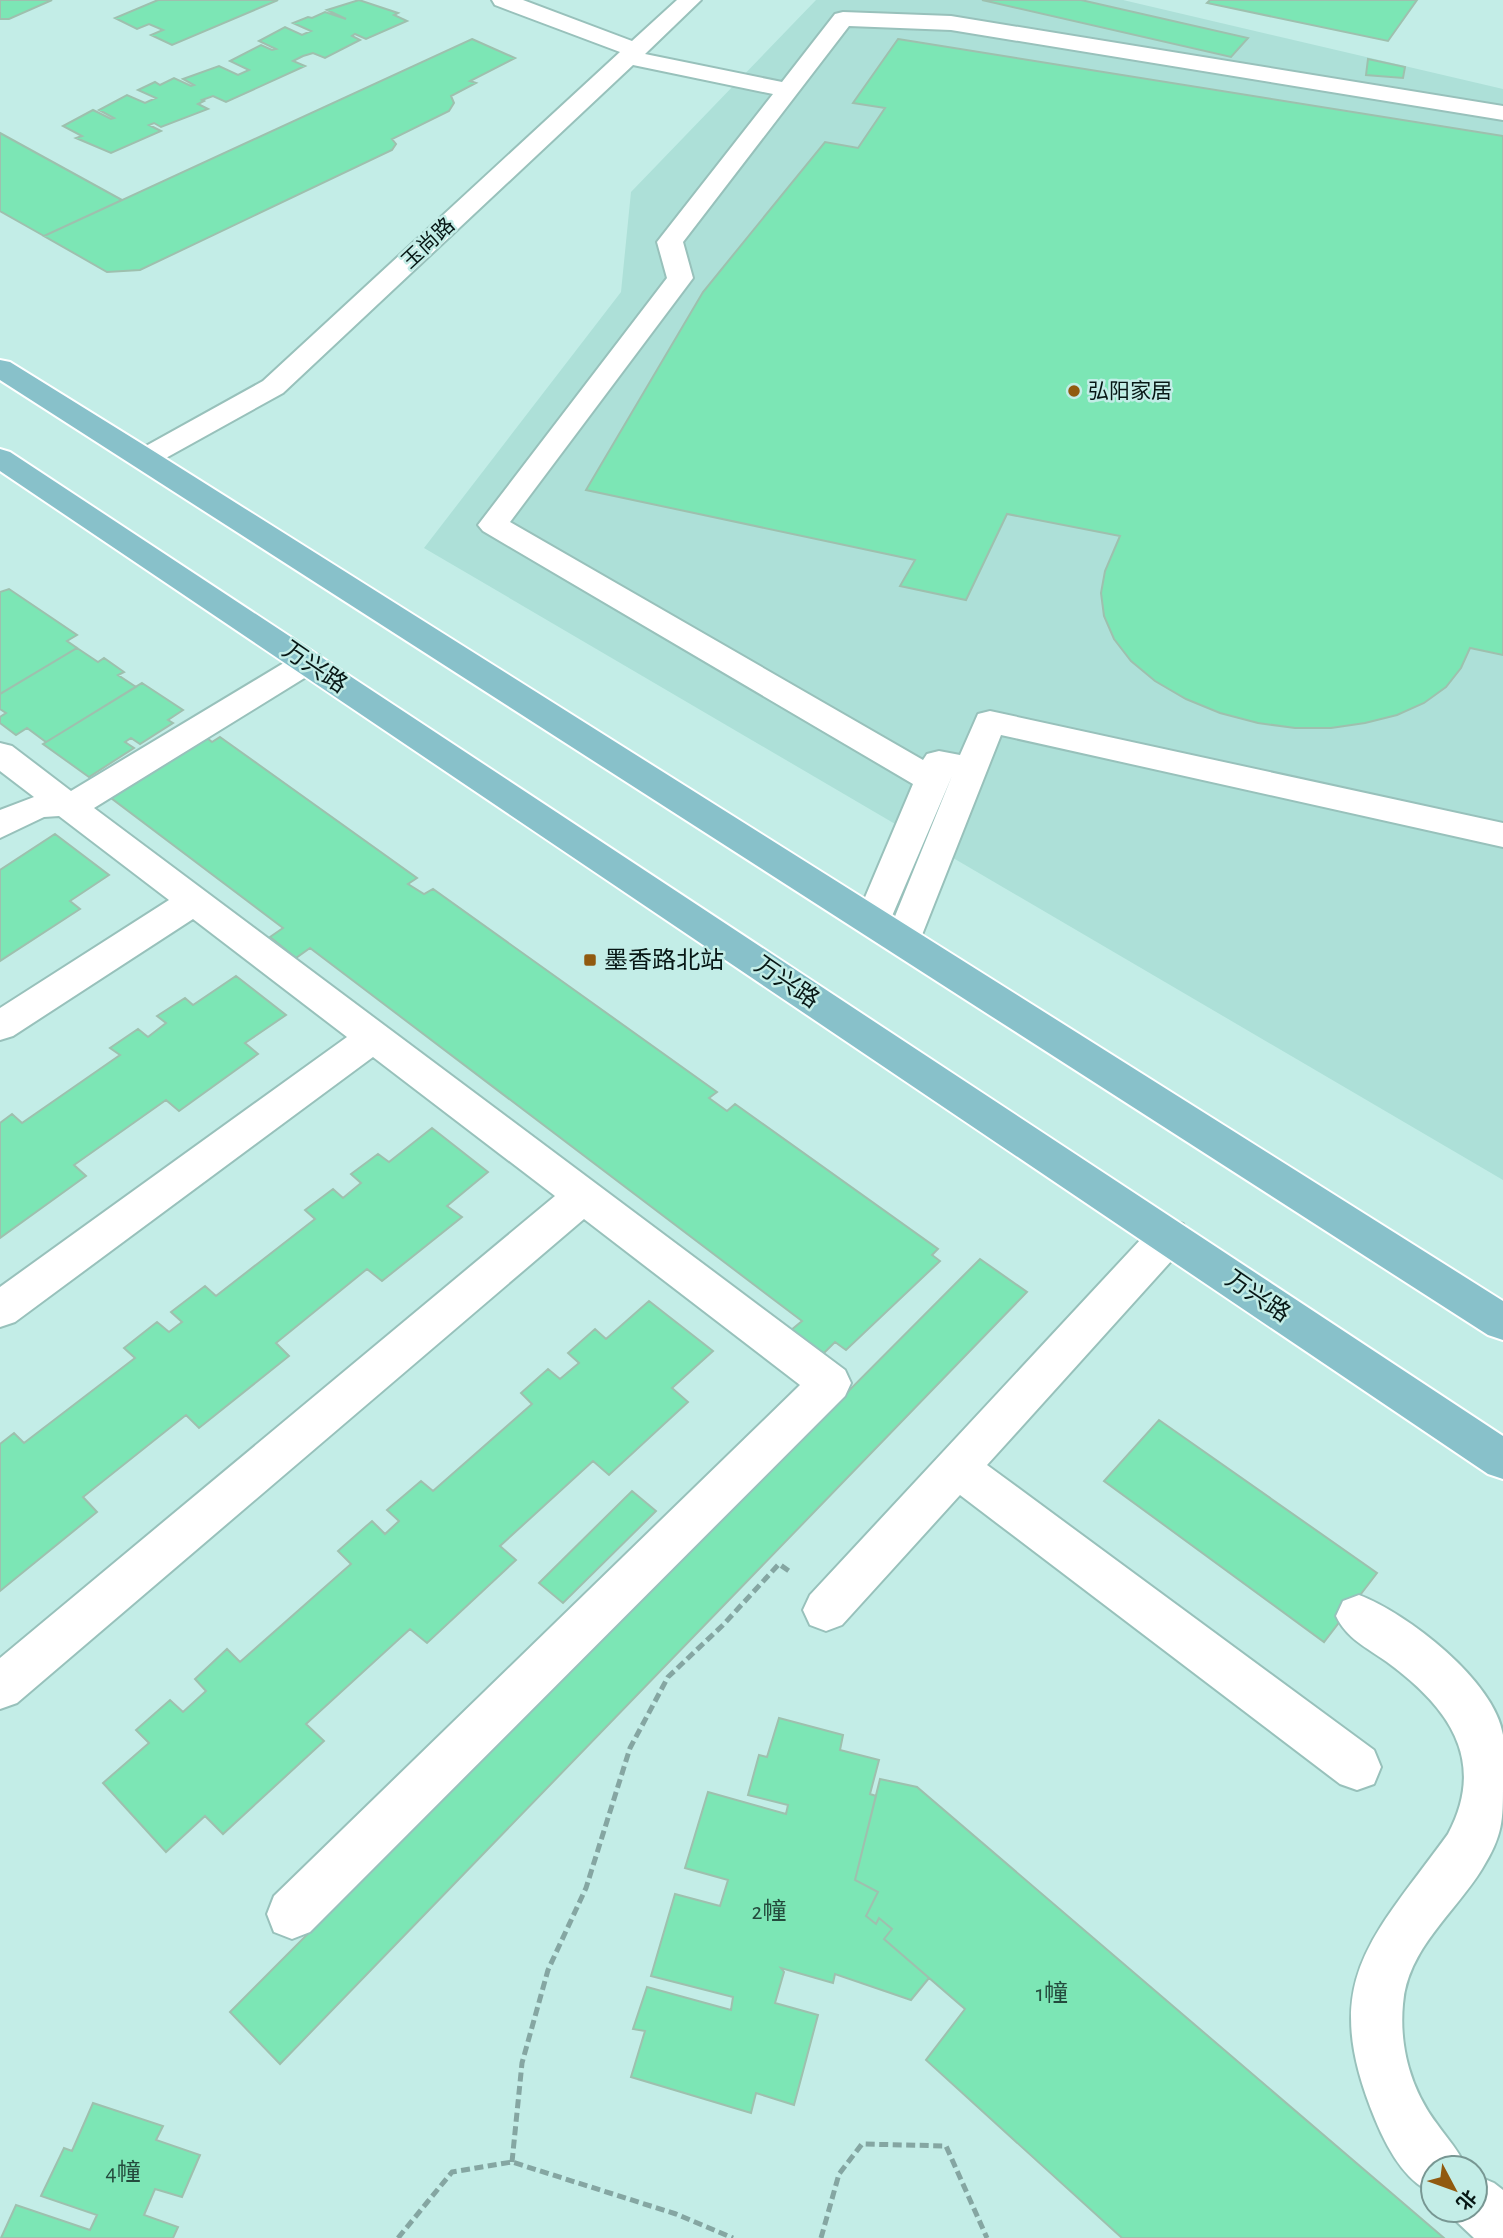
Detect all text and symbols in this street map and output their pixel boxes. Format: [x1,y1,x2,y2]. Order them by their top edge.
street label: 玉尚路 [397,213,459,273]
place label: 弘阳家居 [1088,380,1172,402]
marker: 弘阳家居 [1066,383,1082,399]
street label: 万兴路 [278,636,352,698]
place label: 墨香路北站 [604,947,724,973]
street label: 万兴路 [750,951,824,1013]
marker: 墨香路北站 [582,952,598,968]
street label: 万兴路 [1221,1265,1295,1327]
house number: 2幢 [752,1898,786,1924]
house number: 1幢 [1036,1980,1068,2006]
north arrow [1419,2154,1489,2224]
house number: 4幢 [105,2159,141,2185]
text: 北 [1452,2186,1480,2213]

